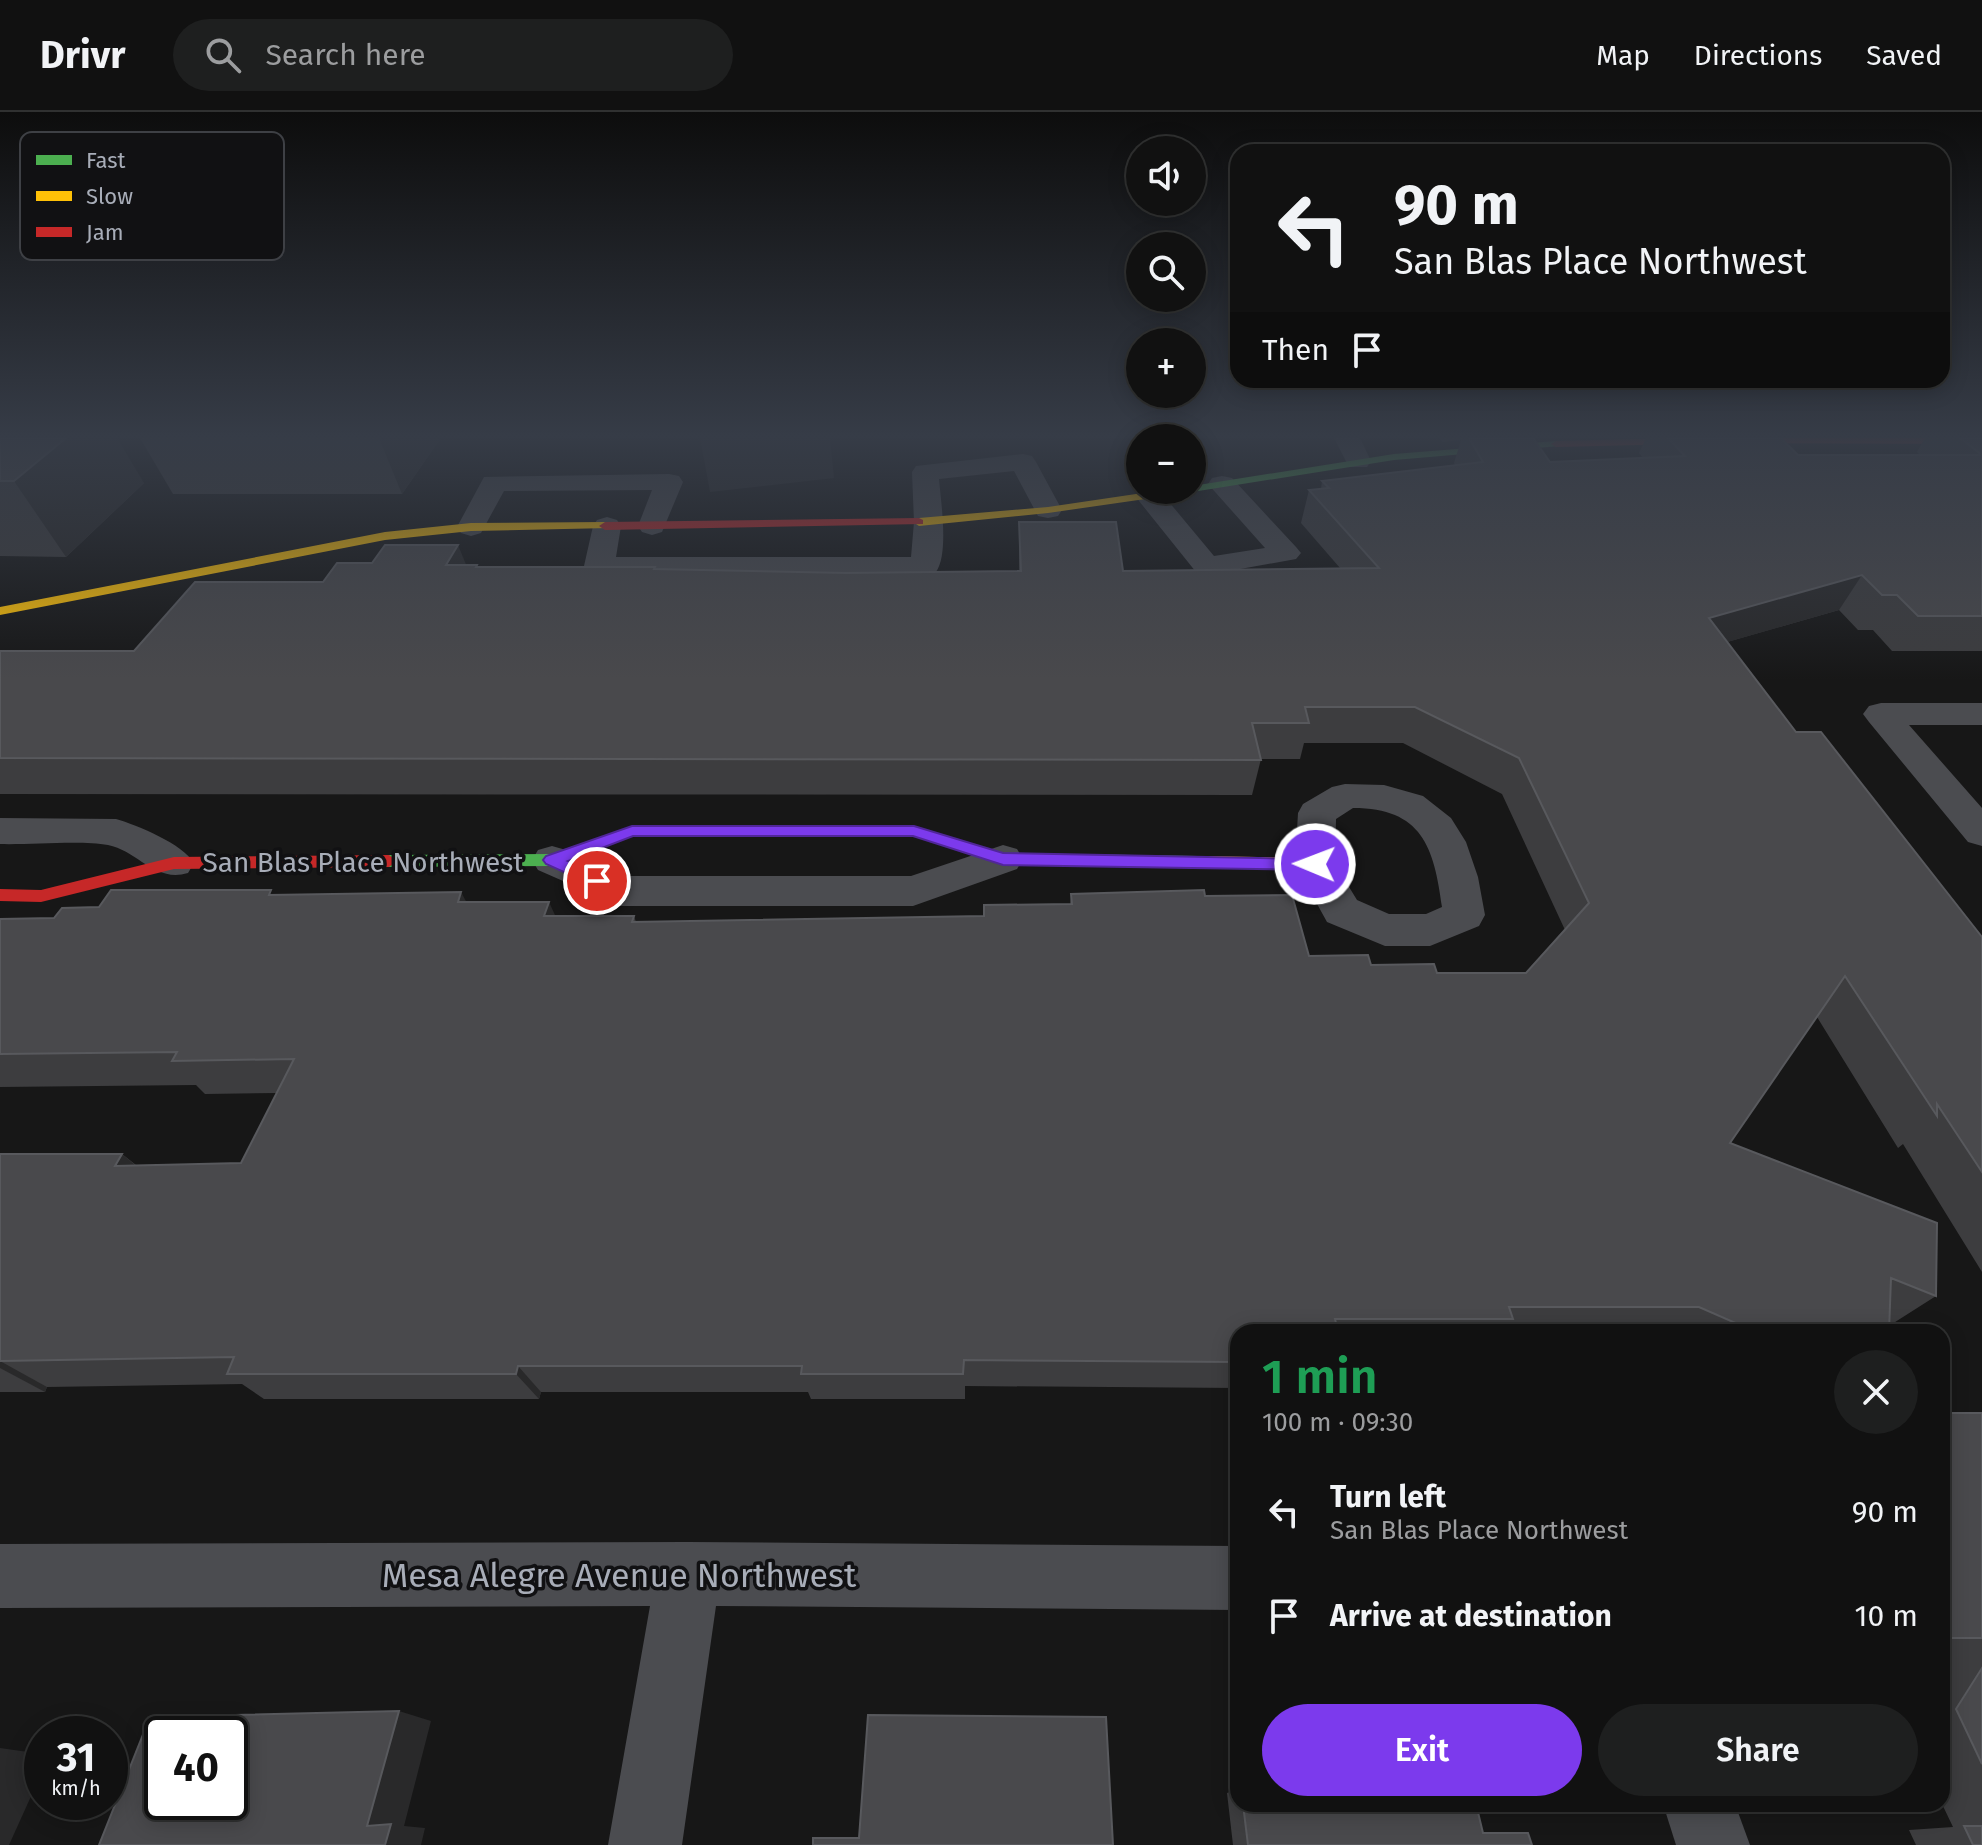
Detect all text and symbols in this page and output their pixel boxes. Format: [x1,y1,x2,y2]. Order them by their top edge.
search box [173,19,733,91]
text: Drivr [40,32,125,78]
icon: search [201,33,245,77]
text: Search here [265,37,426,73]
text: Map [1596,39,1650,72]
text: Directions [1694,39,1822,72]
text: Saved [1866,39,1942,72]
legend [20,132,284,260]
map controls [1126,136,1206,504]
button: sound [1126,136,1206,216]
text: Fast [86,147,126,174]
text: 90 m [1394,172,1519,239]
icon: left [1262,176,1366,280]
text: Slow [86,183,133,210]
text: Jam [86,219,124,246]
button: search [1126,232,1206,312]
text: San Blas Place Northwest [1394,240,1807,284]
button: + [1126,328,1206,408]
icon: arrive [1345,328,1389,372]
text: Then [1262,332,1329,368]
button: − [1126,424,1206,504]
position arrow [1273,822,1357,906]
street label: San Blas Place Northwest [203,846,524,879]
pin [563,847,631,915]
icon: arrive [575,859,619,903]
text: 1 min [1262,1348,1378,1406]
button: close [1834,1350,1918,1434]
text: 100 m · 09:30 [1262,1407,1413,1438]
text: Turn left [1330,1479,1446,1515]
icon: left [1262,1490,1306,1534]
text: 90 m [1852,1494,1918,1530]
text: San Blas Place Northwest [1330,1515,1628,1546]
street label: Mesa Alegre Avenue Northwest [382,1555,857,1596]
icon: arrive [1262,1594,1306,1638]
text: Arrive at destination [1330,1598,1612,1634]
text: 10 m [1855,1598,1918,1634]
button: Exit [1262,1704,1582,1796]
button: Share [1598,1704,1918,1796]
speed limit sign: 40 [144,1716,248,1820]
text: 31 [57,1734,95,1782]
text: km/h [51,1776,101,1800]

